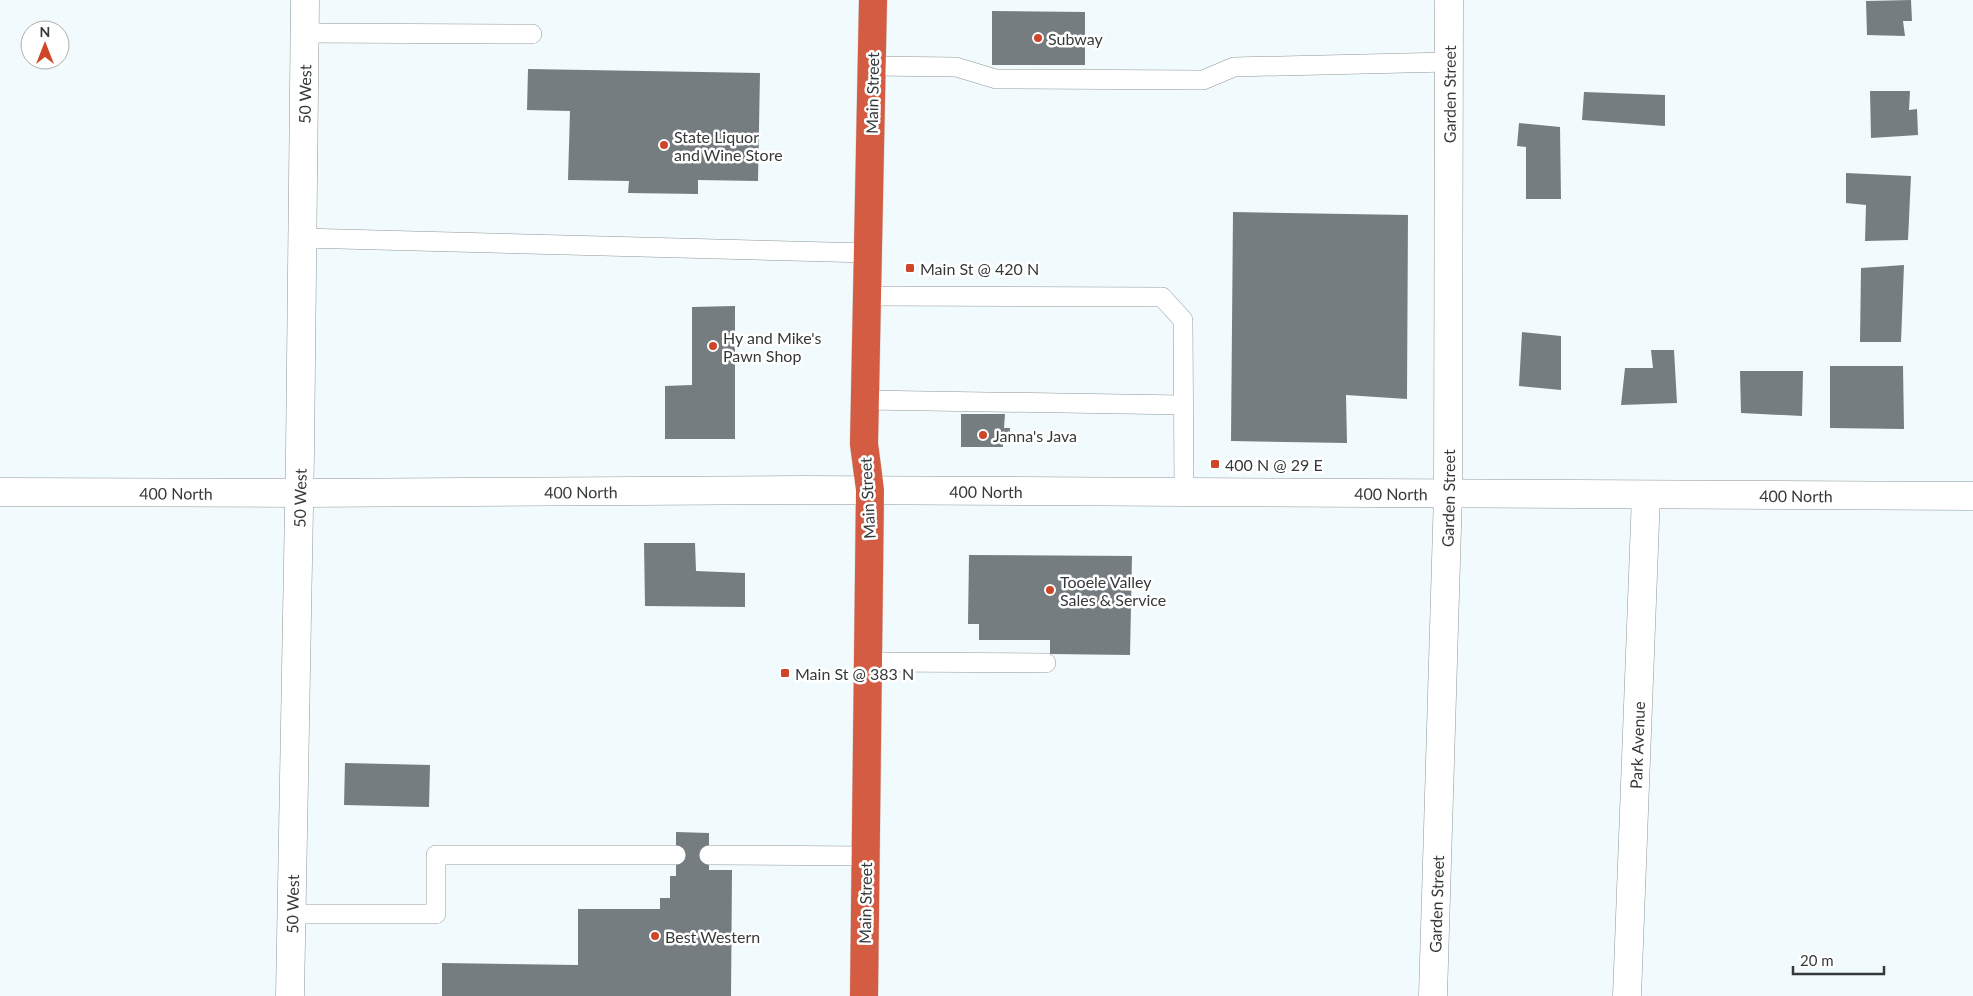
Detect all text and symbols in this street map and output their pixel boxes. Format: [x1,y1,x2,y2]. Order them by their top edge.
north arrow [20,20,70,70]
text: N [40,23,50,40]
place label: Subway [1048,29,1104,48]
marker: Subway [1032,32,1044,44]
street label: Garden Street [1439,45,1458,143]
street label: Main Street [862,52,882,134]
street label: 50 West [294,64,314,124]
place label: State Liquor and Wine Store [674,127,783,164]
marker: State Liquor and Wine Store [658,139,670,151]
place label: Main St @ 420 N [920,259,1039,278]
marker: Main St @ 420 N [904,262,916,274]
place label: Hy and Mike's Pawn Shop [723,328,821,365]
marker: Hy and Mike's Pawn Shop [707,340,719,352]
place label: Janna's Java [993,426,1077,445]
marker: Janna's Java [977,429,989,441]
street label: Garden Street [1437,449,1458,547]
place label: 400 N @ 29 E [1225,455,1323,474]
street label: Main Street [855,457,879,539]
marker: 400 N @ 29 E [1209,458,1221,470]
street label: 50 West [289,468,309,528]
street label: 400 North [949,481,1023,501]
street label: 400 North [544,482,618,501]
street label: 400 North [139,483,213,502]
street label: 400 North [1354,483,1428,503]
street label: 400 North [1759,485,1833,505]
place label: Tooele Valley Sales & Service [1060,572,1166,609]
marker: Tooele Valley Sales & Service [1044,584,1056,596]
place label: Main St @ 383 N [795,664,914,683]
marker: Main St @ 383 N [779,667,791,679]
street label: Park Avenue [1625,701,1648,789]
street label: Garden Street [1425,855,1447,953]
street label: Main Street [855,862,875,944]
street label: 50 West [282,874,302,934]
place label: Best Western [665,927,760,946]
marker: Best Western [649,930,661,942]
scale bar [1793,944,1884,976]
text: 20 m [1800,951,1834,969]

